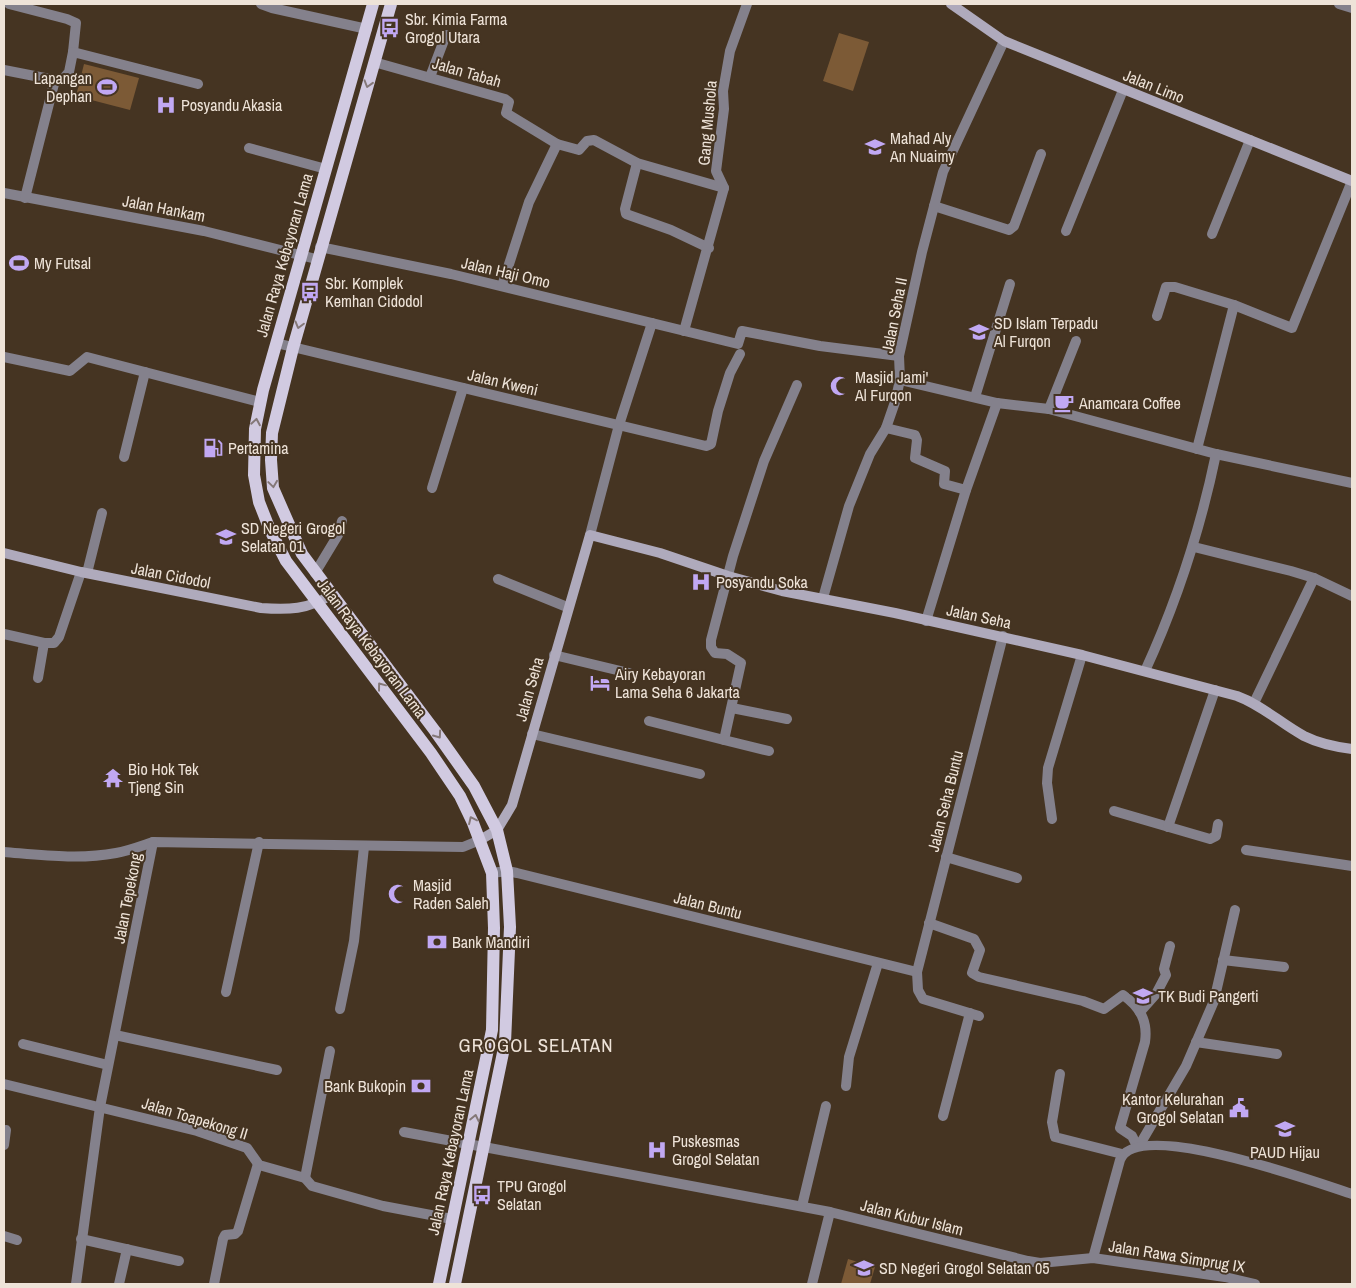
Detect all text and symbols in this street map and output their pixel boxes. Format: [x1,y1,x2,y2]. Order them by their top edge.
place label: Sbr. Kimia Farma Grogol Utara [405,8,508,48]
bus stop icon: Sbr. Kimia Farma Grogol Utara [379,17,401,39]
street label: Jalan Tabah [430,52,504,92]
street label: Jalan Limo [1120,64,1188,108]
place label: Lapangan Dephan [34,67,92,107]
sports icon: Lapangan Dephan [96,76,118,98]
street label: Gang Mushola [692,79,722,166]
one-way arrow [363,80,373,88]
hospital icon: Posyandu Akasia [155,94,177,116]
place label: Posyandu Akasia [181,94,283,116]
place label: Mahad Aly An Nuaimy [889,127,955,167]
school or university icon: Mahad Aly An Nuaimy [864,136,886,158]
street label: Jalan Raya Kebayoran Lama [250,170,318,339]
street label: Jalan Hankam [121,189,207,227]
street label: Jalan Haji Omo [459,251,553,293]
sports icon: My Futsal [8,252,30,274]
place label: My Futsal [34,252,91,274]
place label: Sbr. Komplek Kemhan Cidodol [325,272,423,312]
street label: Jalan Seha II [876,275,912,355]
bus stop icon: Sbr. Komplek Kemhan Cidodol [299,281,321,303]
place label: SD Islam Terpadu Al Furqon [993,312,1098,352]
one-way arrow [294,320,305,329]
school or university icon: SD Islam Terpadu Al Furqon [968,321,990,343]
street label: Jalan Kweni [466,363,540,401]
place label: Masjid Jami' Al Furqon [854,366,928,406]
mosque icon: Masjid Jami' Al Furqon [829,375,851,397]
cafe icon: Anamcara Coffee [1053,392,1075,414]
place label: Anamcara Coffee [1078,392,1181,414]
one-way arrow [251,418,261,427]
fuel station icon: Pertamina [202,437,224,459]
place label: Pertamina [228,437,289,459]
one-way arrow [268,479,278,488]
place label: SD Negeri Grogol Selatan 01 [241,517,345,557]
school or university icon: SD Negeri Grogol Selatan 01 [215,526,237,548]
street label: Jalan Cidodol [130,557,213,593]
hospital icon: Posyandu Soka [690,571,712,593]
place label: Posyandu Soka [716,571,809,593]
street label: Jalan Raya Kebayoran Lama [312,574,432,723]
street label: Jalan Seha [945,598,1014,634]
street label: Jalan Seha [509,654,549,724]
place label: Airy Kebayoran Lama Seha 6 Jakarta [614,663,740,703]
hotel icon: Airy Kebayoran Lama Seha 6 Jakarta [589,672,611,694]
one-way arrow [378,682,387,692]
one-way arrow [432,729,441,739]
street label: Jalan Seha Buntu [922,748,968,854]
place label: Bio Hok Tek Tjeng Sin [128,758,199,798]
temple icon: Bio Hok Tek Tjeng Sin [102,767,124,789]
one-way arrow [468,816,478,825]
street label: Jalan Tepekong [107,850,147,945]
place label: Masjid Raden Saleh [413,874,489,914]
mosque icon: Masjid Raden Saleh [387,883,409,905]
street label: Jalan Buntu [672,886,744,924]
bank icon: Bank Mandiri [426,931,448,953]
place label: Bank Mandiri [452,931,530,953]
school or university icon: TK Budi Pangerti [1132,985,1154,1007]
place label: TK Budi Pangerti [1158,985,1259,1007]
district label: GROGOL SELATAN [459,1032,613,1058]
street label: Jalan Raya Kebayoran Lama [422,1066,478,1237]
place label: Bank Bukopin [324,1075,406,1097]
bank icon: Bank Bukopin [410,1075,432,1097]
place label: Kantor Kelurahan Grogol Selatan [1122,1088,1224,1128]
street label: Jalan Toapekong II [139,1091,251,1145]
public building icon: Kantor Kelurahan Grogol Selatan [1228,1097,1250,1119]
one-way arrow [469,1113,480,1122]
school or university icon: PAUD Hijau [1274,1118,1296,1140]
place label: Puskesmas Grogol Selatan [672,1130,760,1170]
hospital icon: Puskesmas Grogol Selatan [646,1139,668,1161]
place label: PAUD Hijau [1250,1141,1320,1163]
place label: TPU Grogol Selatan [497,1175,566,1215]
bus stop icon: TPU Grogol Selatan [471,1184,493,1206]
street label: Jalan Kubur Islam [858,1194,966,1240]
street label: Jalan Rawa Simprug IX [1107,1234,1247,1278]
school or university icon: SD Negeri Grogol Selatan 05 [853,1257,875,1279]
place label: SD Negeri Grogol Selatan 05 [879,1257,1050,1279]

